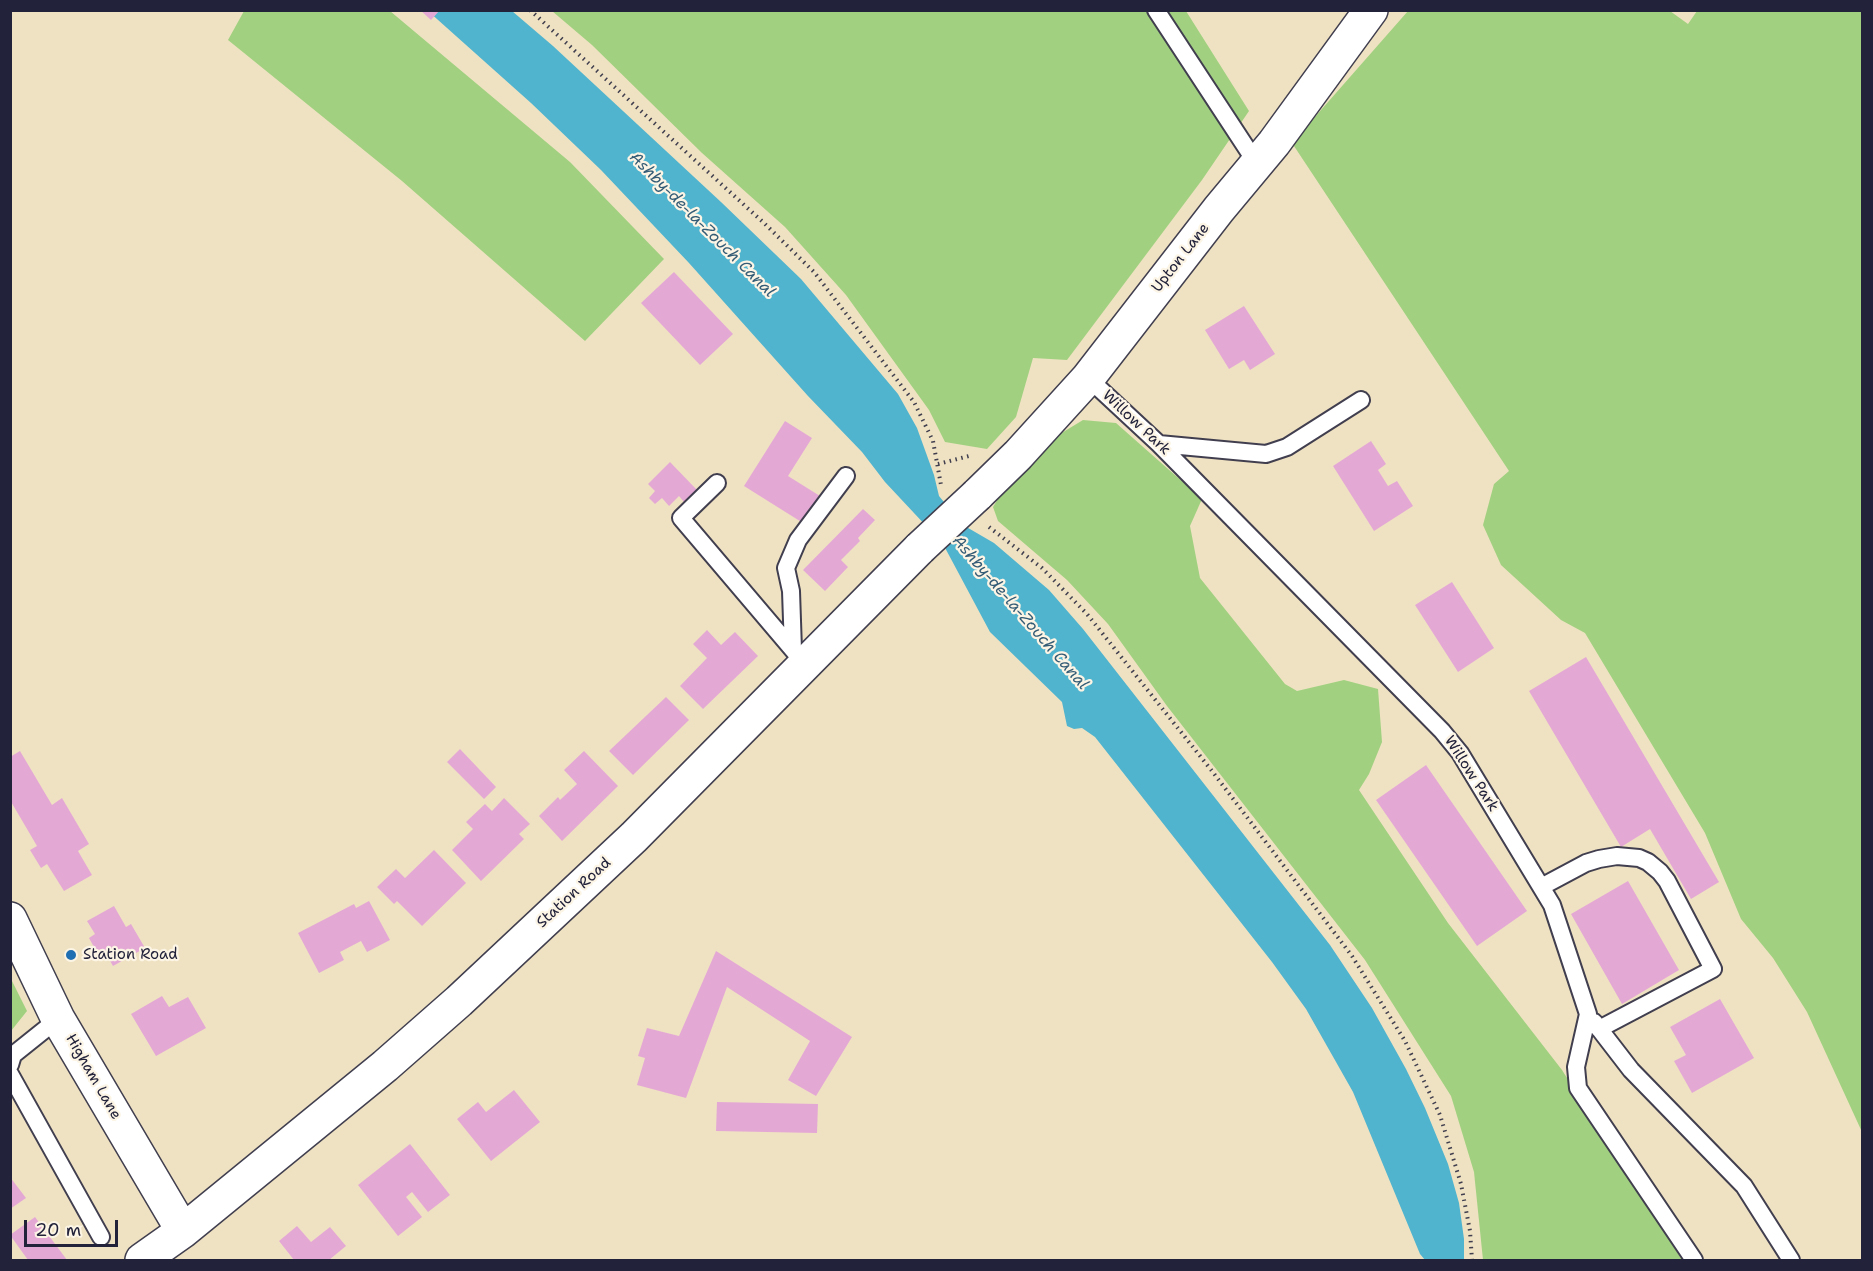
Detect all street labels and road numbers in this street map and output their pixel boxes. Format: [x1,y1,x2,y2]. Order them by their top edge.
street label: Upton Lane [1148,220,1214,296]
street label: Willow Park [1098,387,1174,459]
street label: Willow Park [1440,733,1502,815]
street label: Station Road [533,854,615,932]
street label: Higham Lane [61,1031,125,1123]

